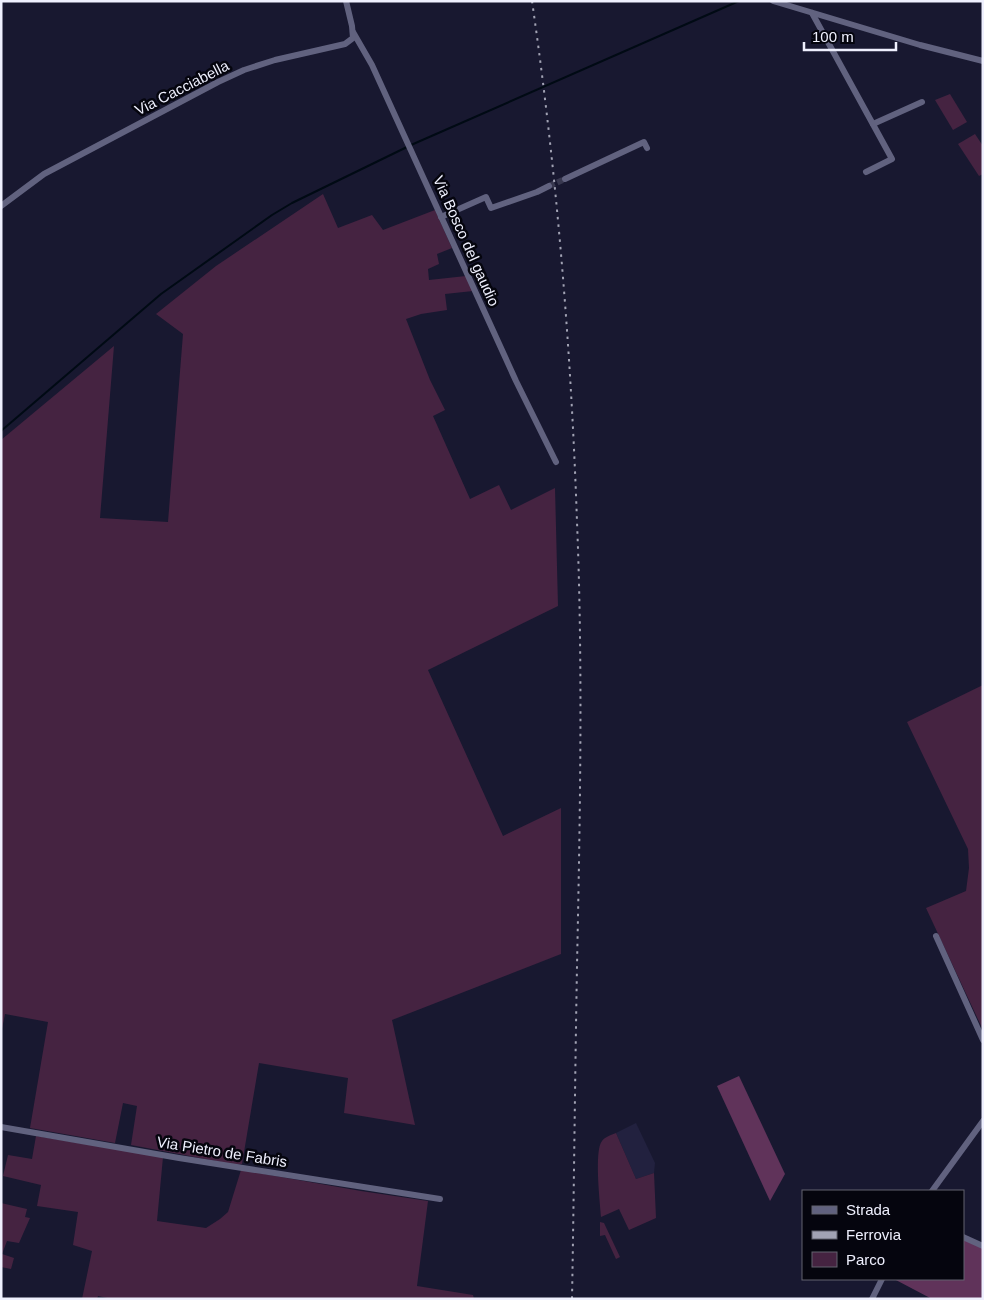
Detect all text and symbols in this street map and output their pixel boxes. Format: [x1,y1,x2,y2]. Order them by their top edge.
scale bar [804,20,896,52]
text: 100 m [812,28,854,45]
street label: Via Cacciabella [132,56,232,119]
street label: Via Bosco del gaudio [430,173,503,309]
street label: Via Pietro de Fabris [156,1133,288,1170]
legend [802,1190,964,1280]
text: Strada [846,1201,891,1218]
text: Ferrovia [846,1226,902,1243]
text: Parco [846,1251,885,1268]

